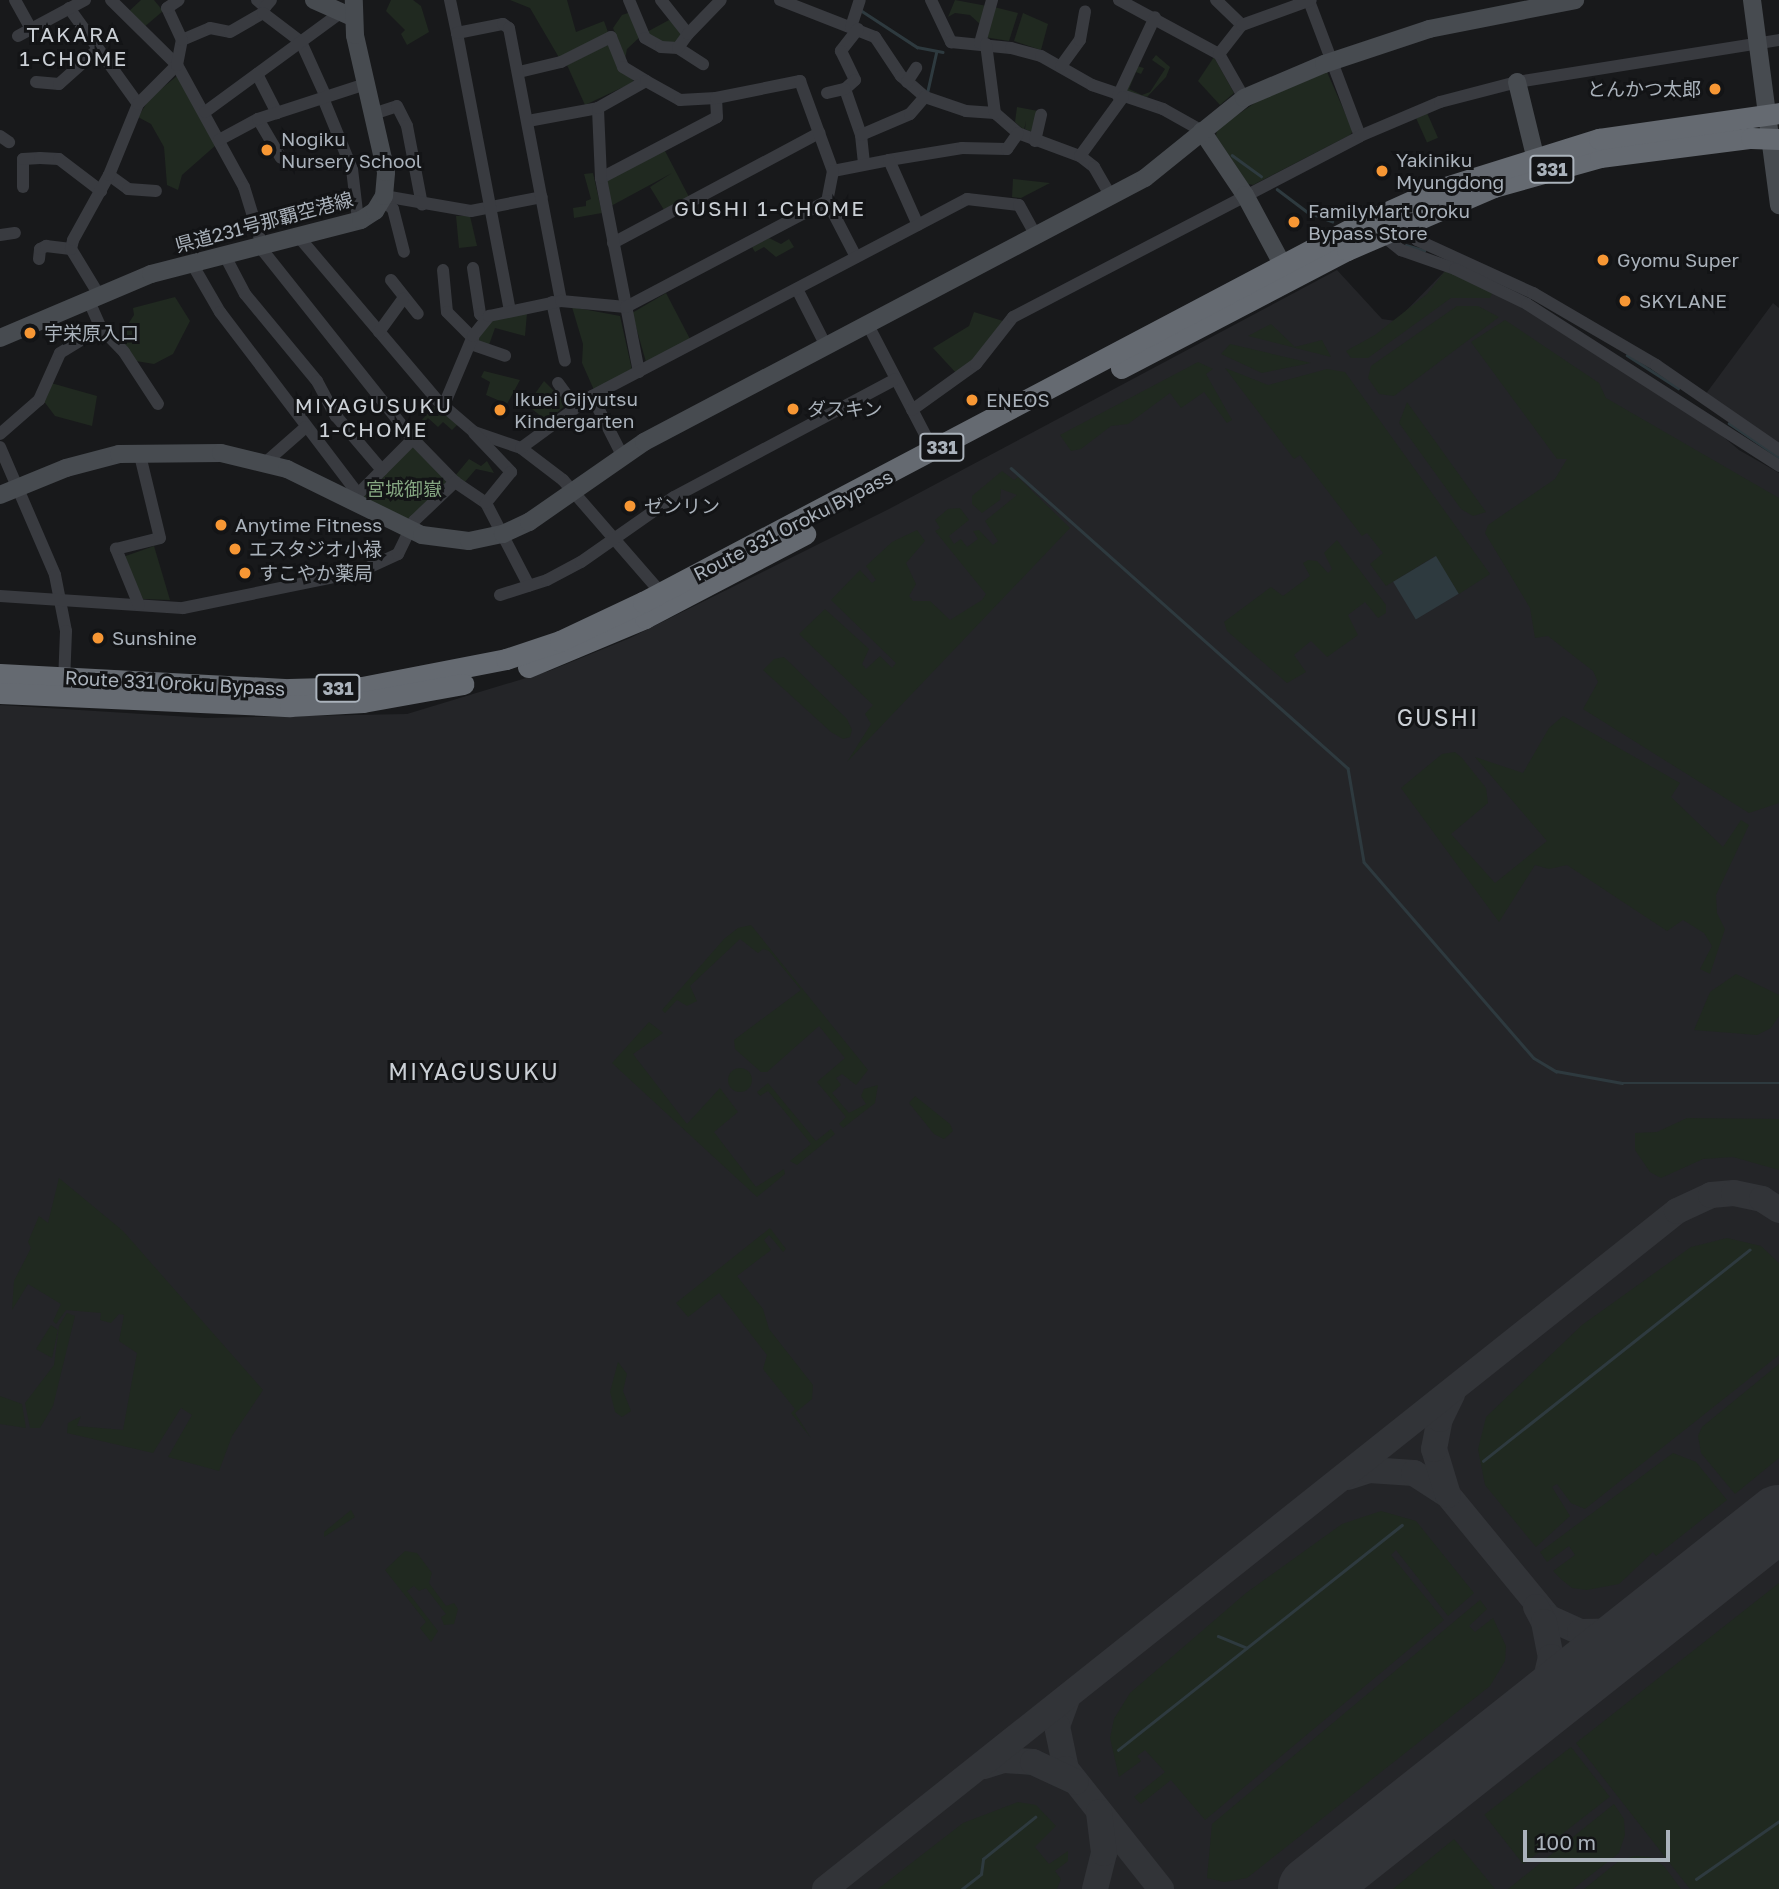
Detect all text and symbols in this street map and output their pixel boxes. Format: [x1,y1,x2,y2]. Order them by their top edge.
district label: TAKARA 1-CHOME [20,21,128,71]
place label: とんかつ太郎 [1587,78,1701,100]
marker: とんかつ太郎 [1707,81,1723,97]
place label: Nogiku Nursery School [281,128,422,172]
marker: Nogiku Nursery School [259,142,275,158]
place label: Yakiniku Myungdong [1396,149,1504,193]
road number: 331 [1529,154,1575,184]
marker: Yakiniku Myungdong [1374,163,1390,179]
street label: 県道231号那覇空港線 [172,187,356,257]
district label: GUSHI 1-CHOME [676,195,864,221]
place label: FamilyMart Oroku Bypass Store [1308,200,1470,244]
marker: FamilyMart Oroku Bypass Store [1286,214,1302,230]
place label: Gyomu Super [1617,249,1739,271]
marker: Gyomu Super [1595,252,1611,268]
place label: SKYLANE [1639,290,1727,312]
marker: SKYLANE [1617,293,1633,309]
place label: 宇栄原入口 [44,322,139,344]
marker: 宇栄原入口 [22,325,38,341]
place label: Ikuei Gijyutsu Kindergarten [514,388,638,432]
place label: ENEOS [986,389,1050,411]
district label: MIYAGUSUKU 1-CHOME [296,392,452,442]
marker: ENEOS [964,392,980,408]
place label: ダスキン [807,398,883,420]
marker: ダスキン [785,401,801,417]
marker: Ikuei Gijyutsu Kindergarten [492,402,508,418]
road number: 331 [919,432,965,462]
street label: Route 331 Oroku Bypass [690,465,896,585]
park label: 宮城御嶽 [366,478,442,500]
place label: ゼンリン [644,495,720,517]
marker: ゼンリン [622,498,638,514]
place label: Anytime Fitness [235,514,382,536]
marker: Anytime Fitness [213,517,229,533]
place label: エスタジオ小禄 [249,538,382,560]
marker: エスタジオ小禄 [227,541,243,557]
place label: すこやか薬局 [259,562,373,584]
marker: すこやか薬局 [237,565,253,581]
place label: Sunshine [112,627,197,649]
marker: Sunshine [90,630,106,646]
street label: Route 331 Oroku Bypass [64,666,286,700]
road number: 331 [315,674,361,702]
district label: GUSHI [1397,703,1479,731]
district label: MIYAGUSUKU [389,1057,559,1085]
scale bar [1527,1815,1674,1859]
text: 100 m [1536,1829,1596,1855]

